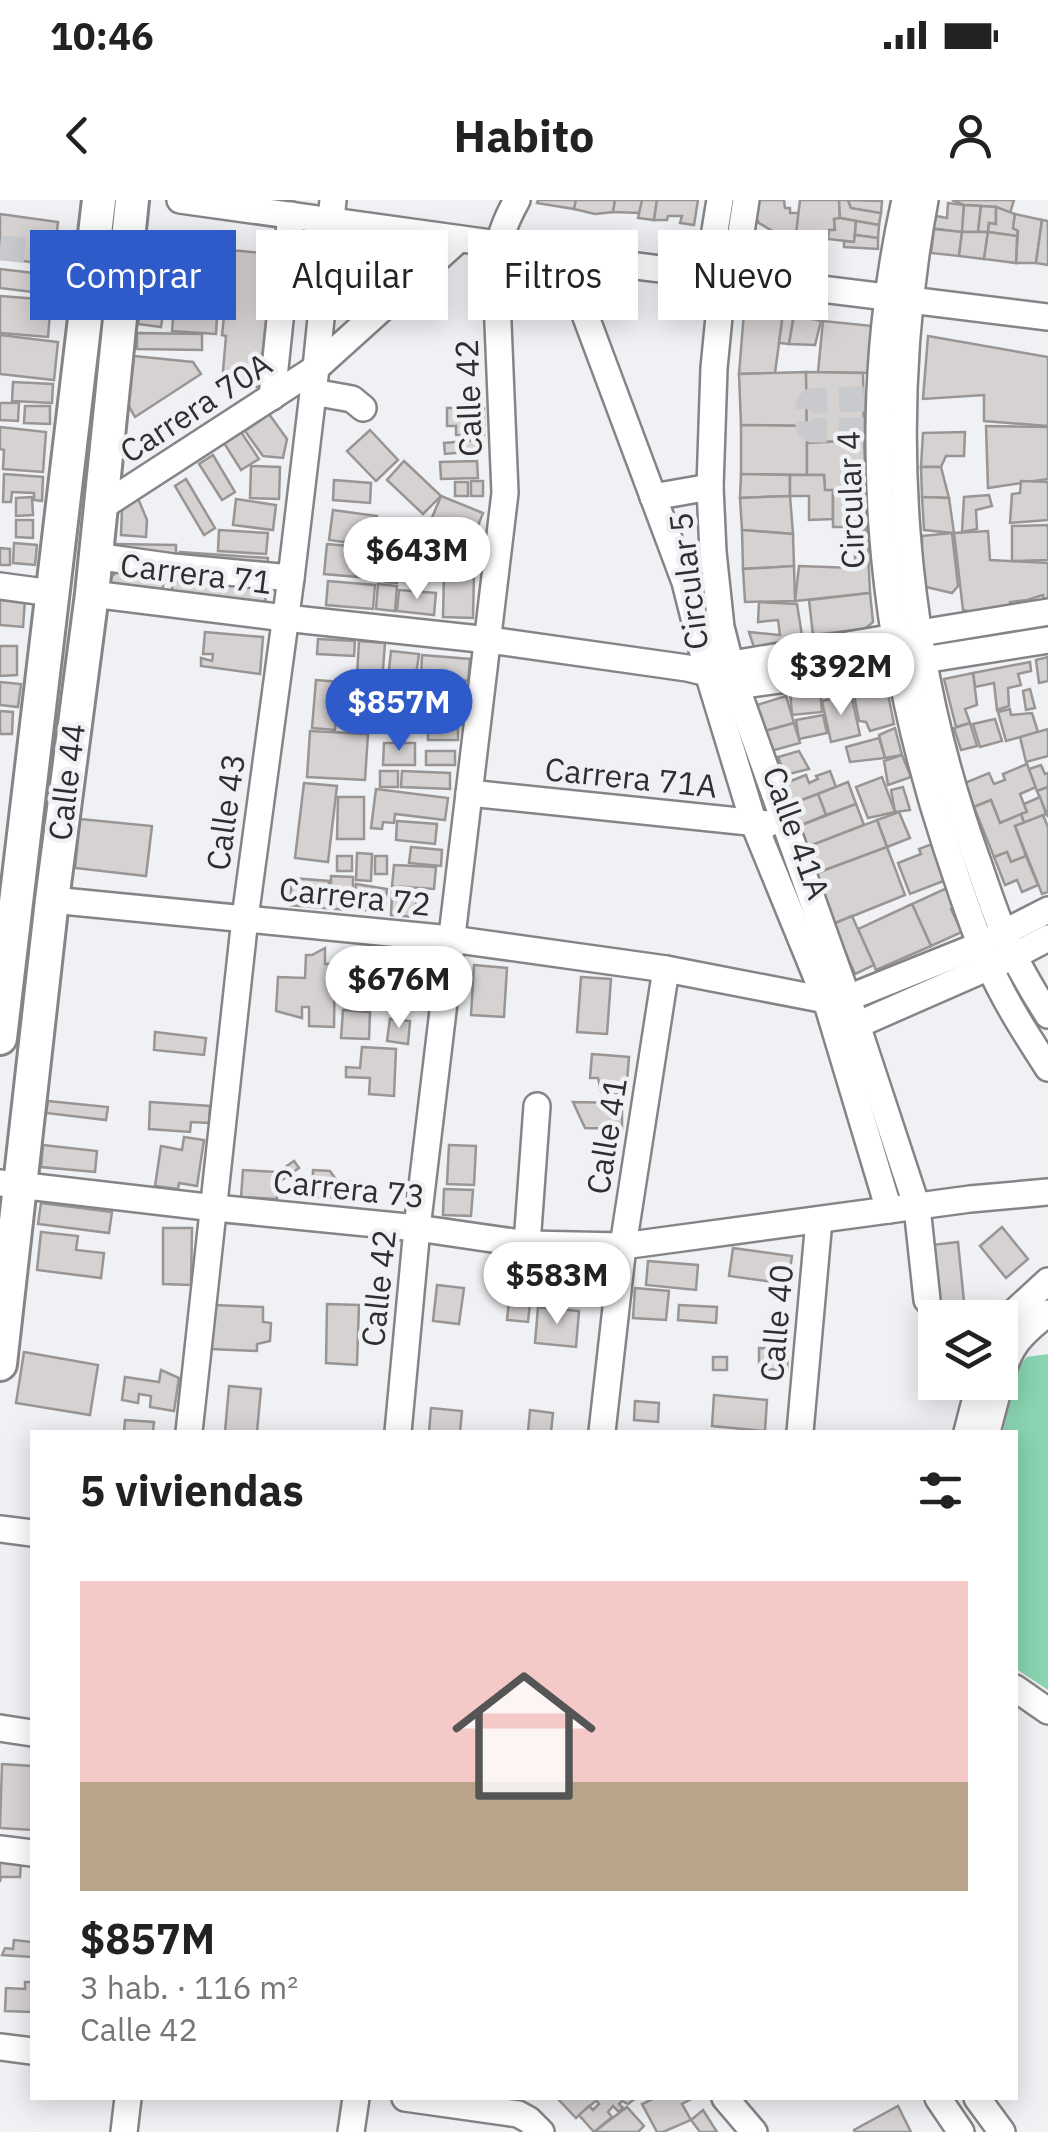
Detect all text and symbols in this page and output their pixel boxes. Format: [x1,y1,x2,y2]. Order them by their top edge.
text: 10:46 [50,11,154,60]
text: Habito [454,106,594,164]
icon: back [50,108,105,163]
icon: person [943,108,998,163]
chip: Comprar [30,230,236,320]
chip: Alquilar [256,230,448,320]
chip: Filtros [468,230,638,320]
chip: Nuevo [658,230,828,320]
street label: Calle 42 [445,338,491,458]
street label: Carrera 70A [111,342,279,472]
street label: Circular 4 [827,430,873,570]
street label: Circular 5 [659,510,717,652]
pin: $643M [347,517,487,602]
text: $643M [365,528,469,570]
street label: Carrera 71 [118,543,274,603]
pin: $392M [771,633,911,718]
text: $392M [789,644,893,686]
pin: $857M [329,669,469,754]
text: $857M [347,680,451,722]
street label: Calle 44 [38,721,94,843]
street label: Carrera 71A [543,747,719,807]
street label: Calle 43 [196,751,254,873]
street label: Calle 41A [754,761,840,905]
street label: Carrera 72 [277,867,433,925]
pin: $676M [329,946,469,1031]
text: $676M [347,957,451,999]
street label: Calle 41 [576,1074,636,1197]
street label: Carrera 73 [271,1159,427,1217]
street label: Calle 42 [351,1227,405,1349]
pin: $583M [487,1242,627,1327]
text: $583M [505,1253,609,1295]
street label: Calle 40 [750,1262,802,1383]
map controls [918,1300,1018,1400]
button: layers [918,1300,1018,1400]
text: 5 viviendas [80,1463,304,1518]
icon: filters [913,1463,968,1518]
icon: home [434,1646,614,1826]
text: $857M [80,1911,215,1966]
text: 3 hab. · 116 m² [80,1966,298,2008]
text: Calle 42 [80,2008,198,2050]

